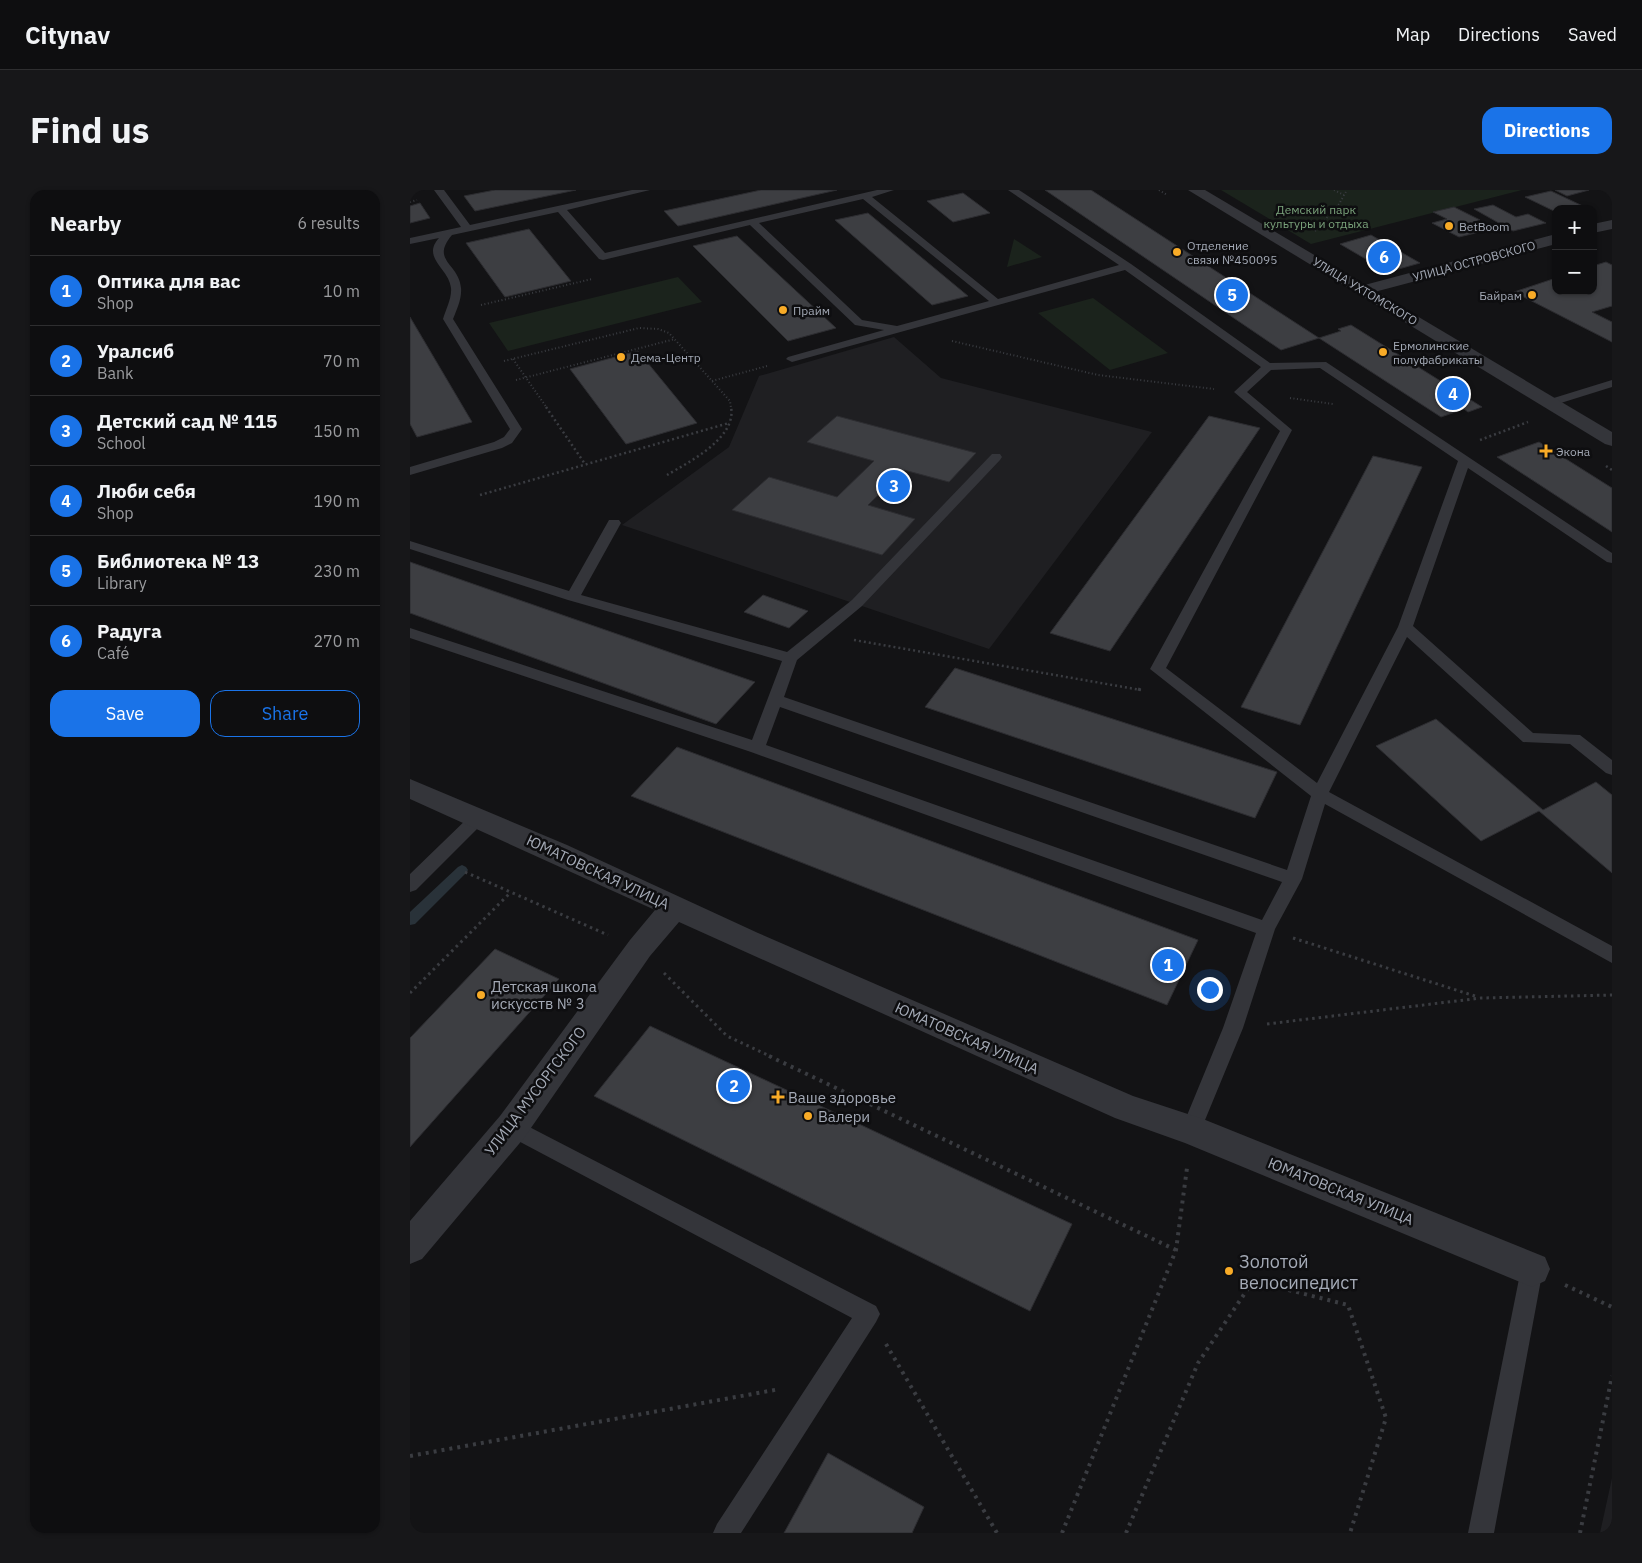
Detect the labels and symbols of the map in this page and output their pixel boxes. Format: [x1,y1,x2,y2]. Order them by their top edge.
park label: Демский парк культуры и отдыха [1263,202,1369,231]
place label: BetBoom [1459,219,1509,234]
marker: BetBoom [1443,220,1455,232]
street label: УЛИЦА ОСТРОВСКОГО [1411,237,1537,285]
place label: Отделение связи №450095 [1187,238,1278,267]
pin: 6 [1368,238,1400,276]
marker: Отделение связи №450095 [1171,246,1183,258]
street label: УЛИЦА УХТОМСКОГО [1310,254,1420,328]
pin: 5 [1216,276,1248,314]
place label: Байрам [1479,288,1522,303]
marker: Байрам [1526,289,1538,301]
place label: Прайм [793,303,830,318]
marker: Прайм [777,304,789,316]
place label: Ермолинские полуфабрикаты [1393,338,1483,367]
marker: Ермолинские полуфабрикаты [1377,346,1389,358]
place label: Дема-Центр [631,350,701,365]
marker: Дема-Центр [615,351,627,363]
pin: 4 [1437,375,1469,413]
place label: Экона [1556,444,1591,459]
marker: Экона [1540,445,1552,457]
pin: 3 [878,467,910,505]
street label: ЮМАТОВСКАЯ УЛИЦА [524,831,673,914]
pin: 1 [1152,946,1184,984]
place label: Детская школа искусств № 3 [491,977,597,1013]
your location [1197,977,1223,1003]
marker: Детская школа искусств № 3 [475,989,487,1001]
street label: ЮМАТОВСКАЯ УЛИЦА [892,998,1042,1078]
street label: УЛИЦА МУСОРГСКОГО [480,1023,590,1159]
pin: 2 [718,1067,750,1105]
place label: Ваше здоровье [788,1088,896,1107]
marker: Ваше здоровье [772,1091,784,1103]
place label: Валери [818,1107,870,1126]
marker: Валери [802,1110,814,1122]
street label: ЮМАТОВСКАЯ УЛИЦА [1265,1153,1417,1229]
place label: Золотой велосипедист [1239,1250,1358,1294]
marker: Золотой велосипедист [1223,1265,1235,1277]

